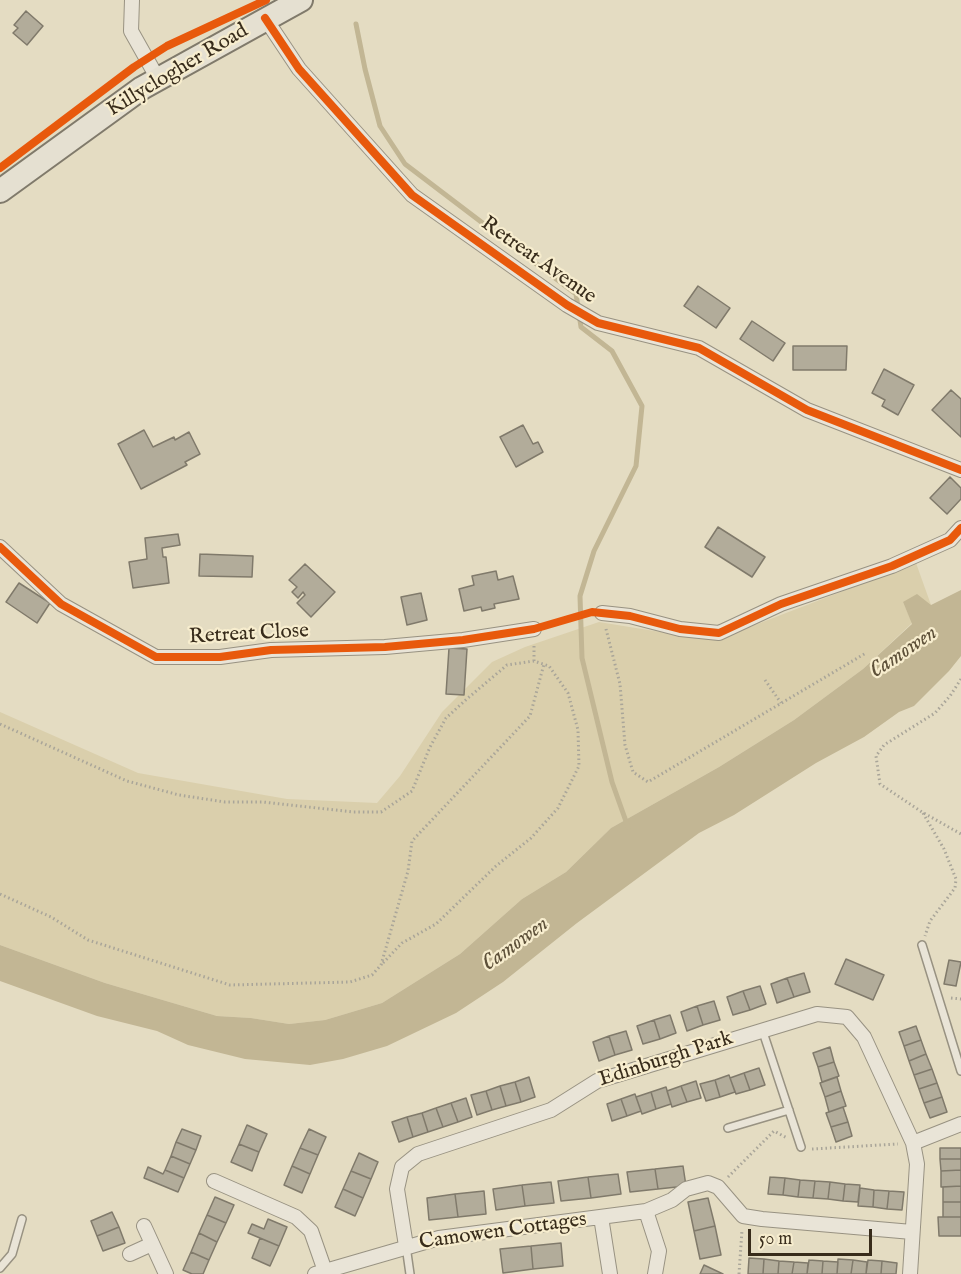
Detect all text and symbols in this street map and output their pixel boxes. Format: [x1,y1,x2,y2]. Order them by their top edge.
street label: Killyclogher Road [103,19,253,123]
street label: Retreat Avenue [475,212,601,310]
street label: Retreat Close [188,619,310,651]
water label: Camowen [865,621,943,685]
water label: Camowen [477,912,555,978]
street label: Edinburgh Park [596,1026,736,1094]
street label: Camowen Cottages [418,1208,588,1256]
scale bar [751,1217,876,1255]
text: 50 m [759,1228,792,1251]

